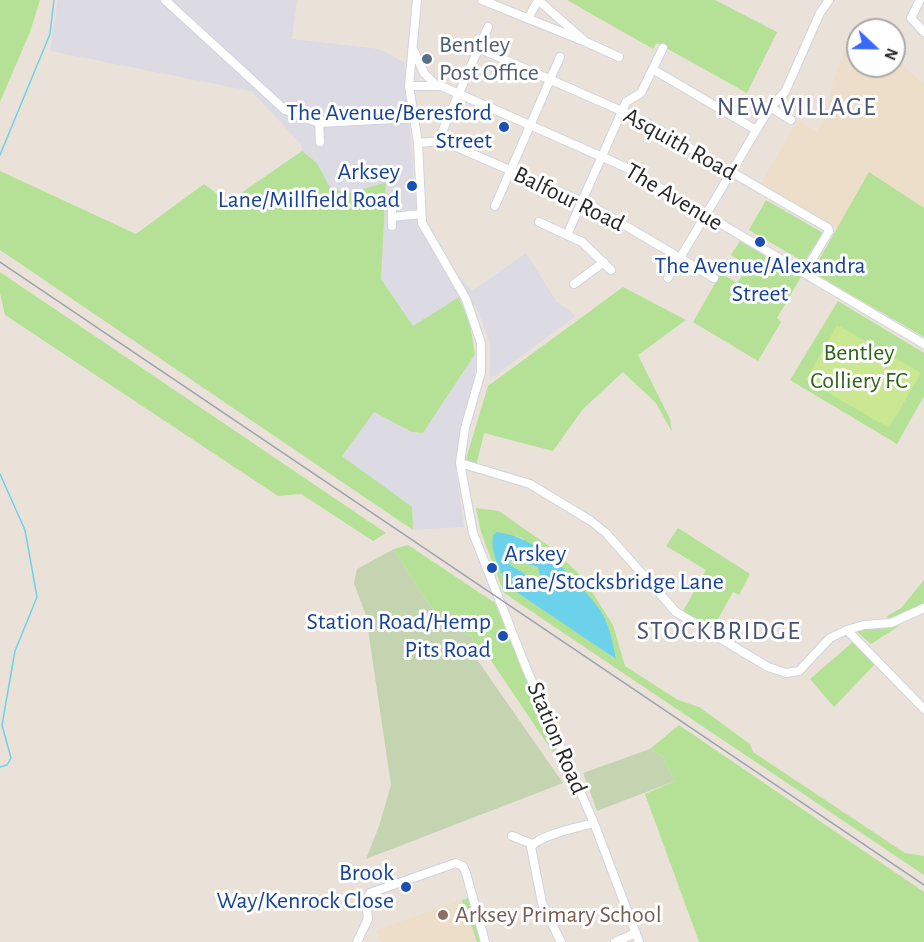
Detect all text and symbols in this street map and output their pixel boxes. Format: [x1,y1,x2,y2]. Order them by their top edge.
north arrow [846,18,906,78]
place label: Bentley Post Office [439,31,539,87]
text: N [881,46,900,62]
marker: Bentley Post Office [420,52,434,66]
district label: NEW VILLAGE [717,91,877,123]
place label: The Avenue/Beresford Street [286,99,492,155]
street label: Asquith Road [618,101,742,187]
marker: The Avenue/Beresford Street [497,120,511,134]
street label: The Avenue [620,157,728,237]
place label: Arksey Lane/Millfield Road [218,158,400,214]
street label: Balfour Road [509,160,629,238]
marker: Arksey Lane/Millfield Road [405,179,419,193]
marker: The Avenue/Alexandra Street [753,235,767,249]
place label: The Avenue/Alexandra Street [655,252,865,308]
park label: Bentley Colliery FC [810,339,908,395]
place label: Arskey Lane/Stocksbridge Lane [504,540,724,596]
marker: Arskey Lane/Stocksbridge Lane [485,561,499,575]
place label: Station Road/Hemp Pits Road [307,608,491,664]
district label: STOCKBRIDGE [637,615,801,647]
marker: Station Road/Hemp Pits Road [496,629,510,643]
street label: Station Road [520,678,594,798]
place label: Brook Way/Kenrock Close [216,859,394,915]
marker: Brook Way/Kenrock Close [399,880,413,894]
place label: Arksey Primary School [455,901,662,929]
marker: Arksey Primary School [436,908,450,922]

